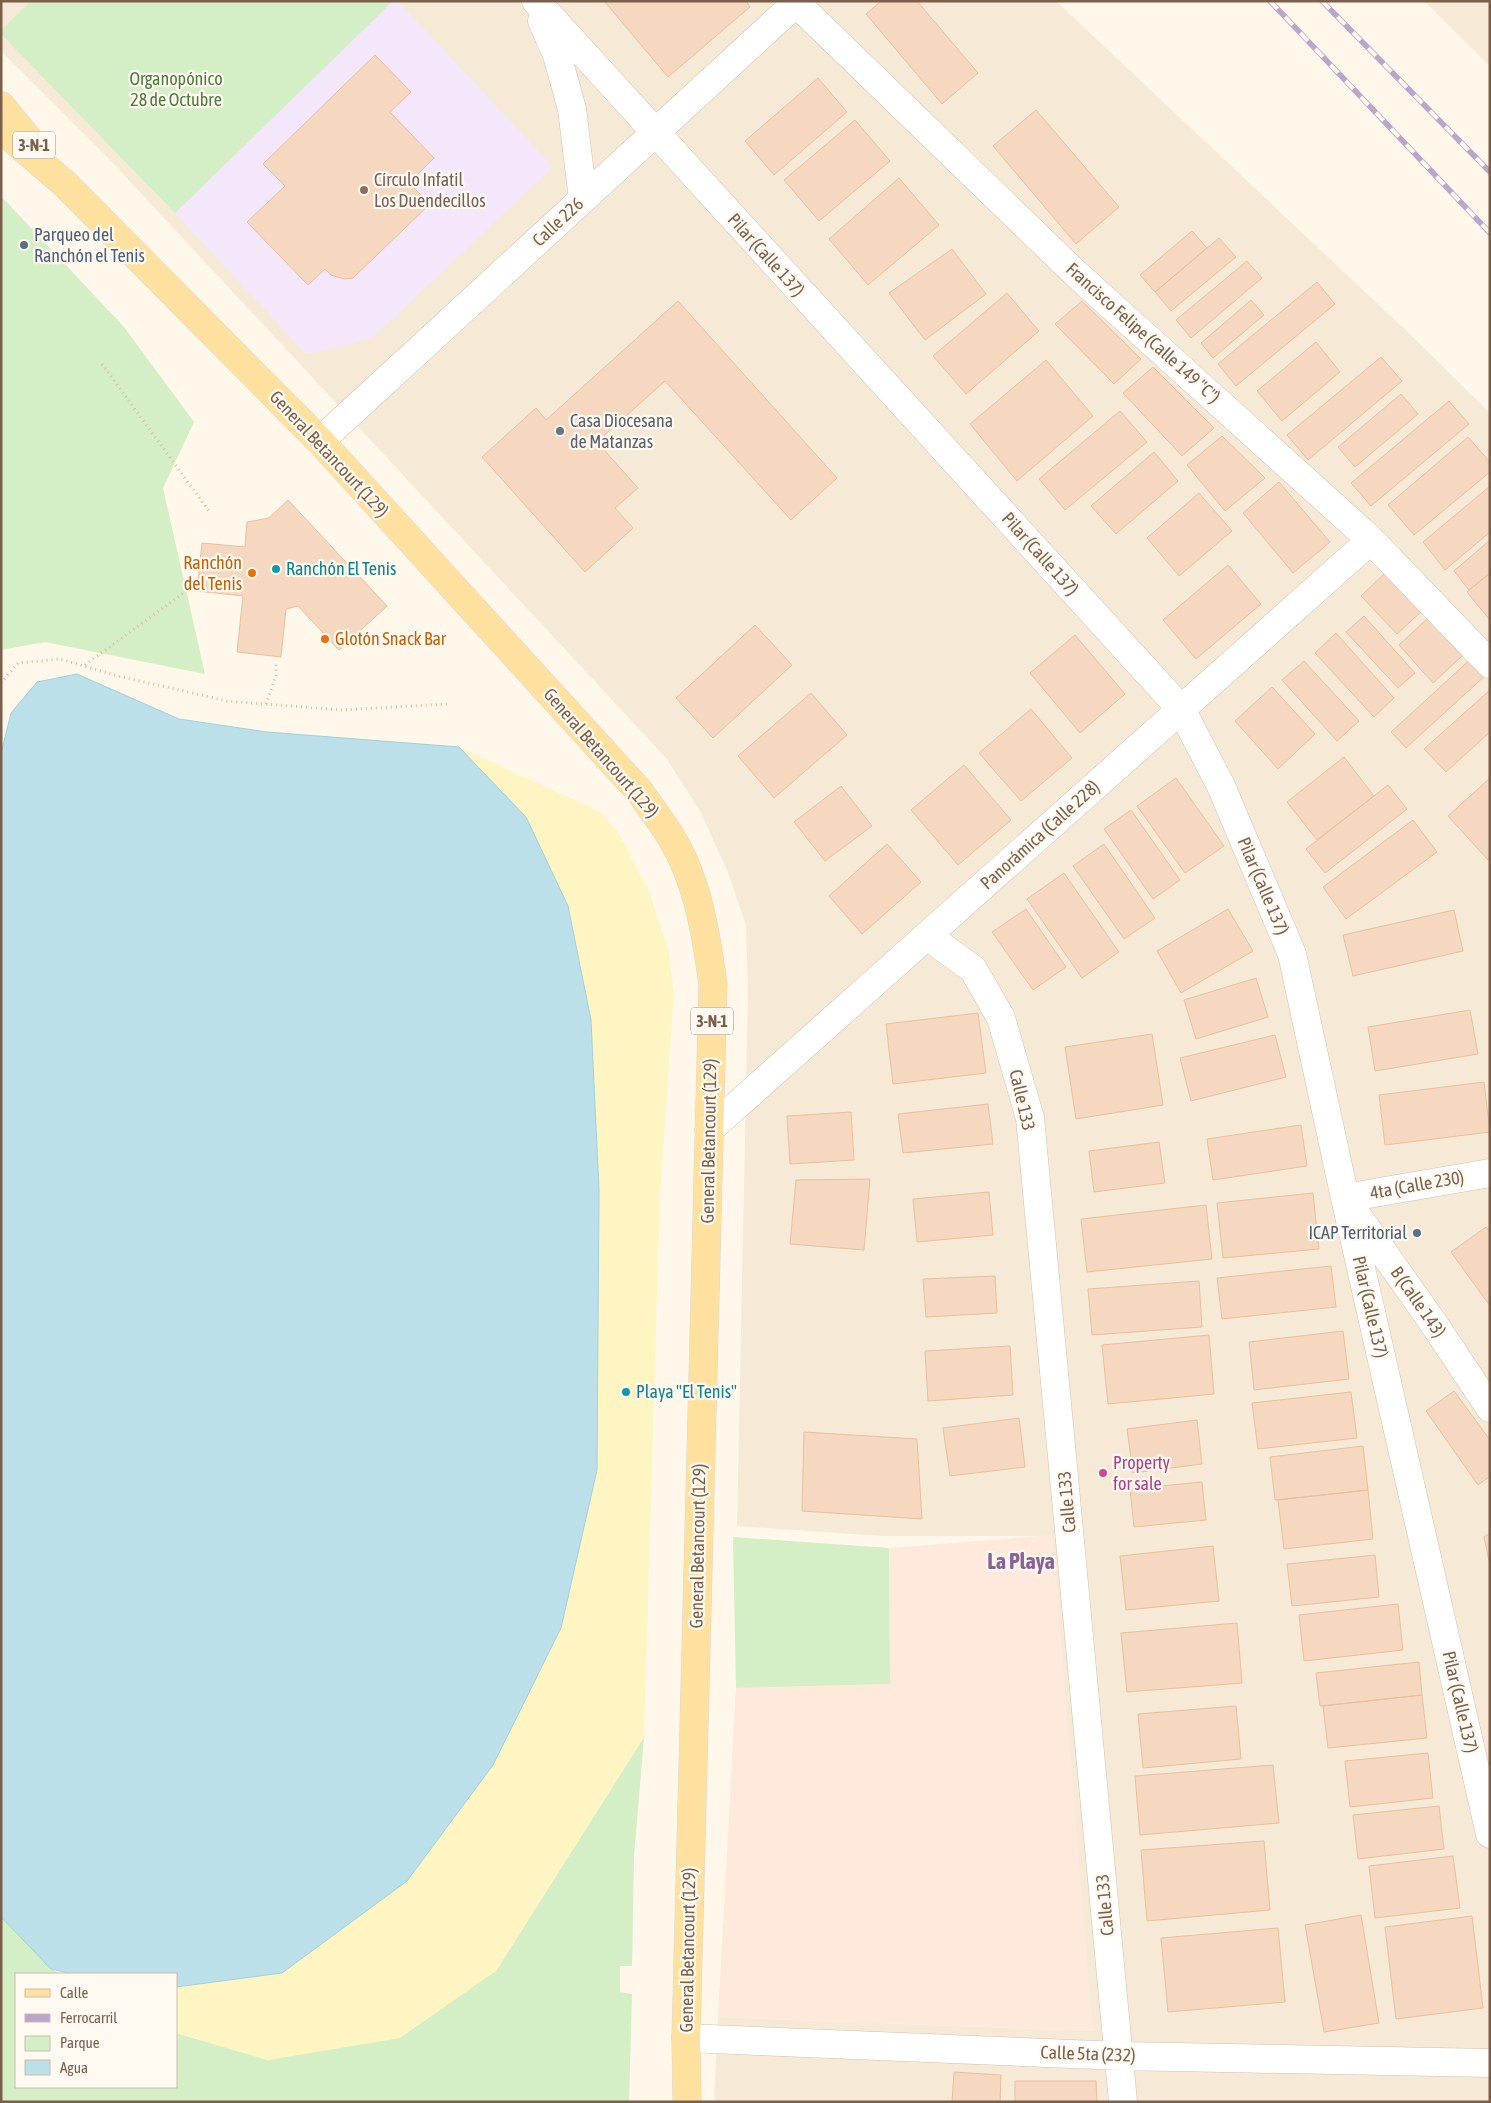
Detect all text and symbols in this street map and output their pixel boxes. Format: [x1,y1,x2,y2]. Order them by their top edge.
park label: Organopónico 28 de Octubre [129,68,223,110]
road number: 3-N-1 [13,132,55,158]
place label: Círculo Infatil Los Duendecillos [374,169,486,211]
marker: Círculo Infatil Los Duendecillos [358,184,370,196]
street label: Calle 226 [528,193,587,250]
street label: Pilar (Calle 137) [724,209,809,300]
place label: Parqueo del Ranchón el Tenis [34,224,145,266]
marker: Parqueo del Ranchón el Tenis [18,239,30,251]
street label: Francisco Felipe (Calle 149 "C") [1062,258,1225,407]
street label: General Betancourt (129) [265,386,393,521]
place label: Casa Diocesana de Matanzas [570,410,673,452]
marker: Casa Diocesana de Matanzas [554,425,566,437]
street label: Pilar (Calle 137) [998,508,1083,599]
place label: Ranchón del Tenis [183,552,242,594]
place label: Ranchón El Tenis [286,558,396,579]
marker: Ranchón El Tenis [270,563,282,575]
marker: Ranchón del Tenis [246,567,258,579]
place label: Glotón Snack Bar [335,628,447,649]
marker: Glotón Snack Bar [319,633,331,645]
street label: General Betancourt (129) [539,684,663,822]
street label: Panorámica (Calle 228) [976,776,1103,893]
street label: Pilar (Calle 137) [1233,834,1293,938]
road number: 3-N-1 [691,1008,733,1034]
street label: General Betancourt (129) [697,1058,720,1224]
street label: Calle 133 [1005,1067,1040,1132]
street label: 4ta (Calle 230) [1368,1166,1465,1203]
place label: ICAP Territorial [1308,1222,1407,1243]
marker: ICAP Territorial [1411,1227,1423,1239]
street label: Pilar (Calle 137) [1349,1254,1392,1360]
street label: B (Calle 143) [1386,1262,1450,1341]
place label: Playa "El Tenis" [636,1381,737,1402]
marker: Playa "El Tenis" [620,1386,632,1398]
place label: Property for sale [1113,1452,1170,1494]
street label: General Betancourt (129) [686,1463,709,1629]
marker: Property for sale [1097,1467,1109,1479]
street label: Calle 133 [1053,1470,1080,1534]
district label: La Playa [987,1548,1055,1574]
street label: Pilar (Calle 137) [1439,1649,1482,1755]
street label: General Betancourt (129) [676,1867,699,2033]
street label: Calle 133 [1091,1873,1118,1937]
legend [15,1973,178,2088]
text: Calle [60,1984,89,2001]
text: Ferrocarril [60,2009,117,2026]
text: Parque [60,2034,100,2051]
street label: Calle 5ta (232) [1040,2041,1136,2066]
text: Agua [60,2059,88,2076]

